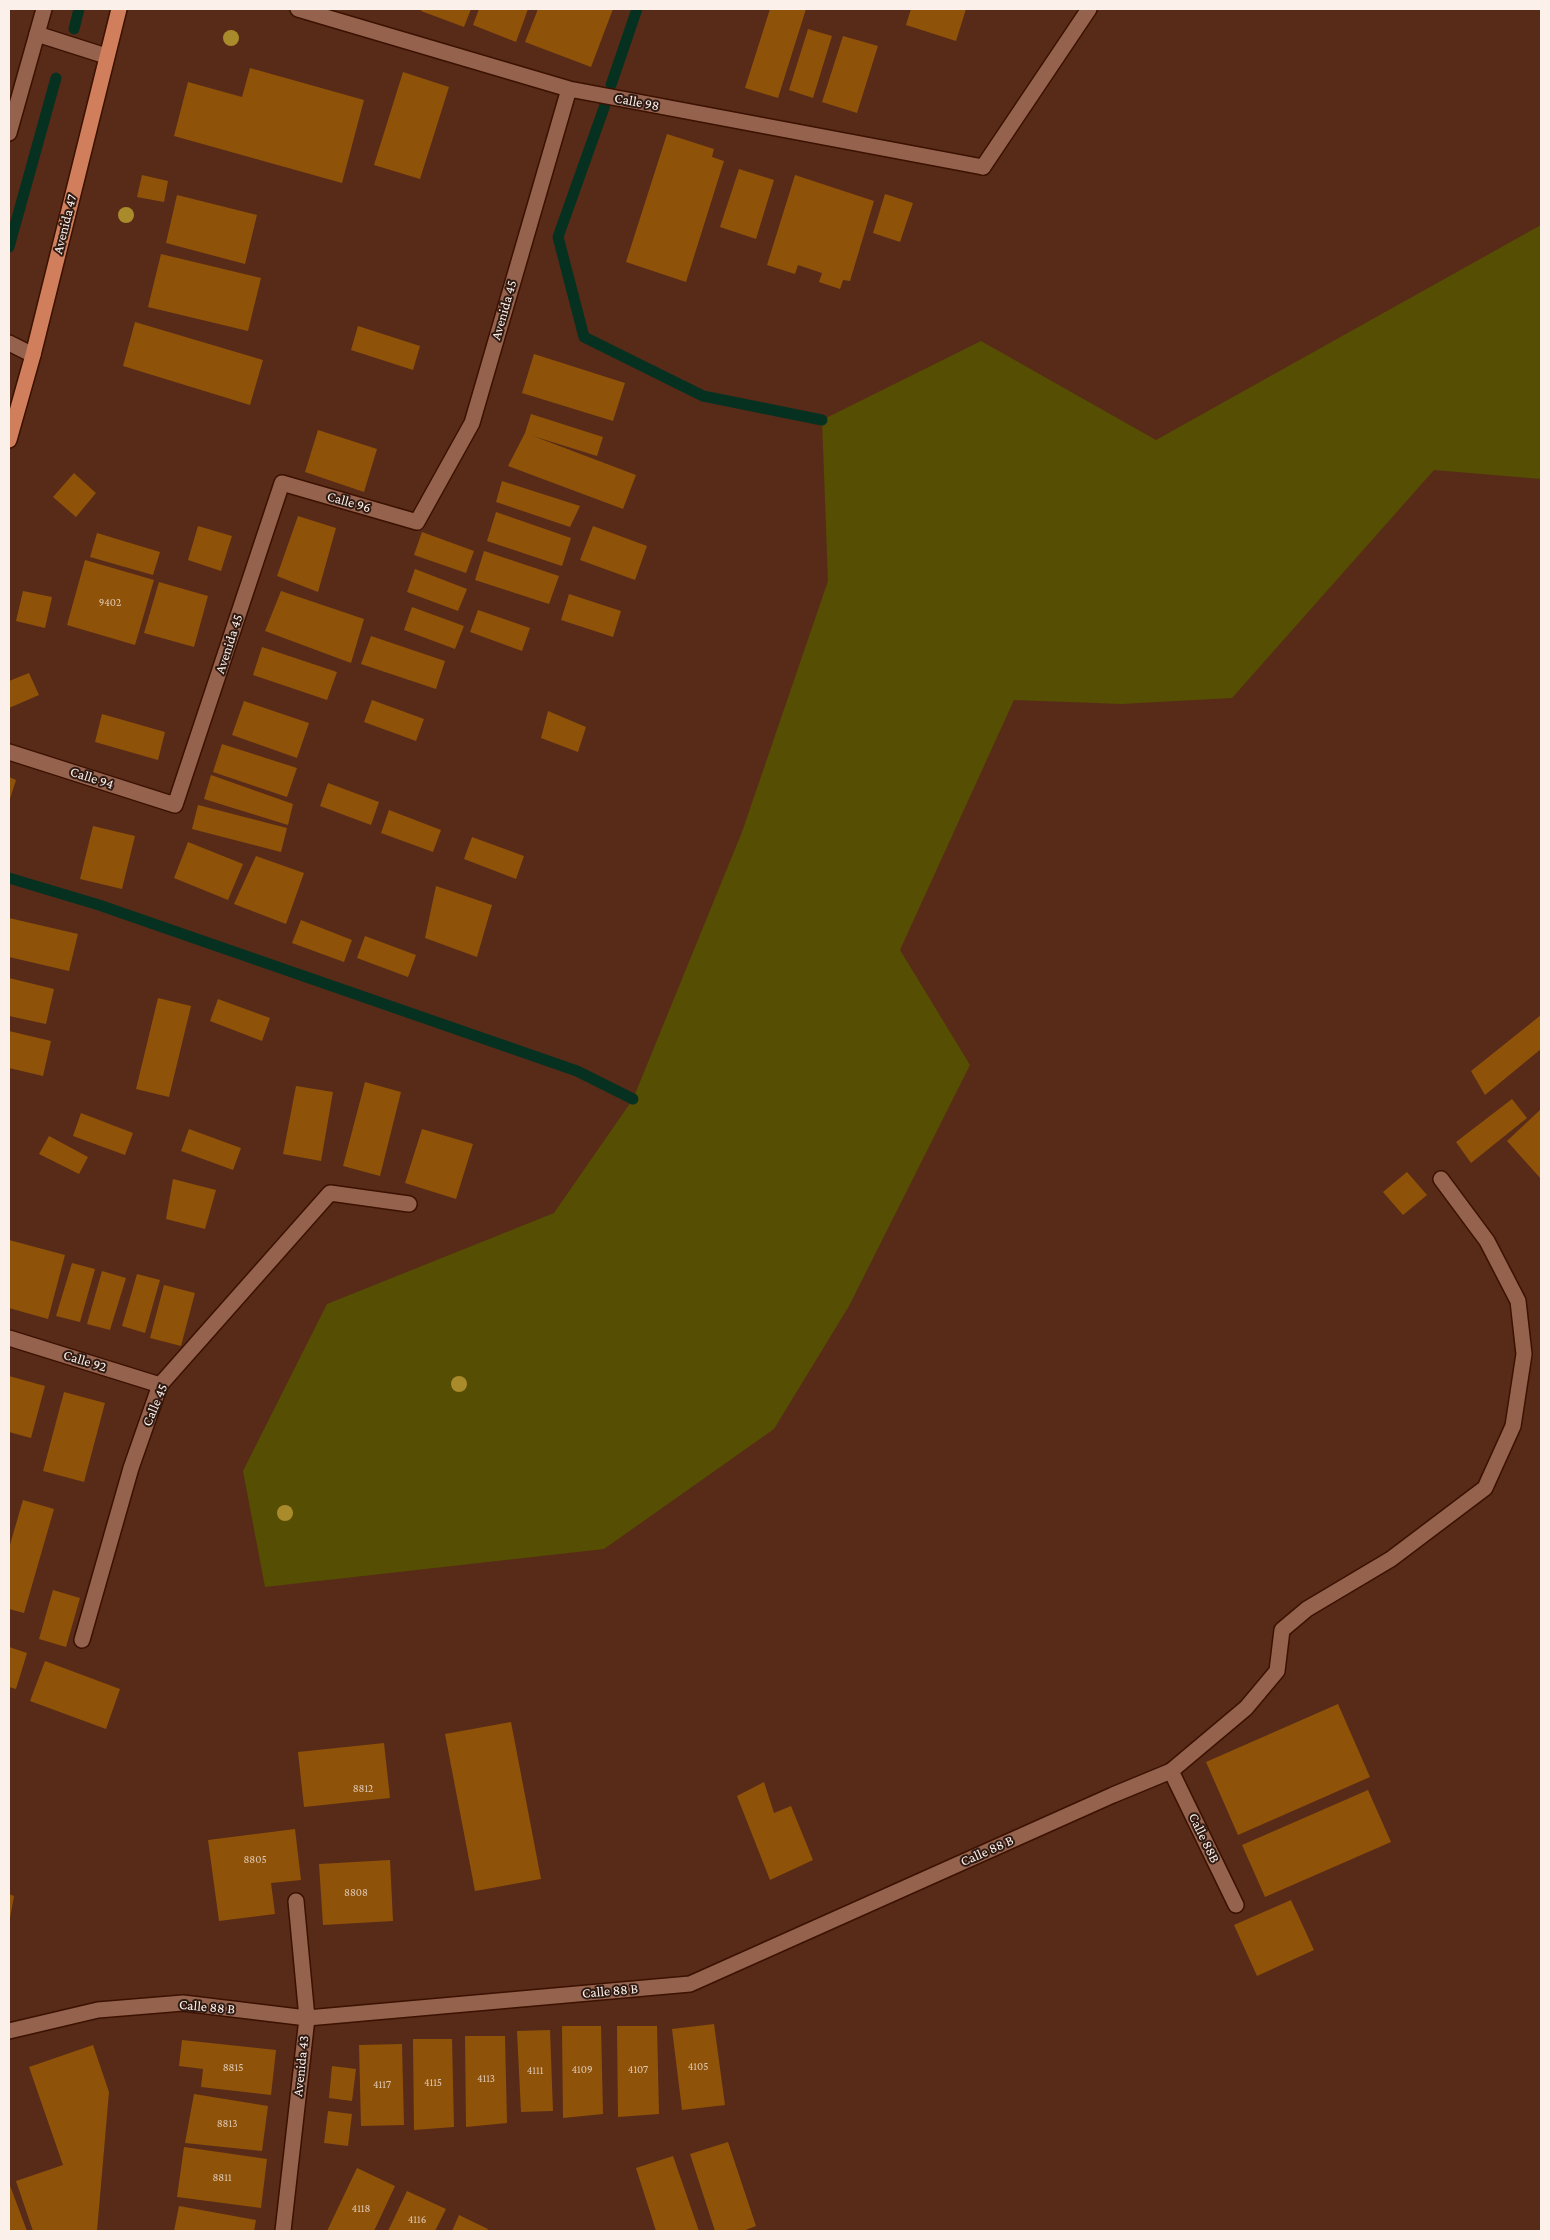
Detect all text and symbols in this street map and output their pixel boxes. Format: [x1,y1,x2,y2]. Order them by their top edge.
street label: Calle 98 [613,89,661,115]
street label: Avenida 47 [49,192,81,256]
street label: Avenida 45 [487,278,521,342]
street label: Calle 96 [325,488,373,516]
house number: 9402 [99,596,121,610]
street label: Avenida 45 [212,612,246,676]
street label: Calle 94 [68,763,116,793]
street label: Calle 92 [61,1346,109,1376]
street label: Calle 45 [139,1381,171,1429]
house number: 8812 [353,1782,373,1796]
street label: Calle 88B [1185,1810,1223,1866]
street label: Calle 88 B [958,1832,1016,1870]
house number: 8805 [243,1853,267,1867]
house number: 8808 [344,1886,368,1900]
street label: Calle 88 B [581,1980,639,2002]
street label: Calle 88 B [178,1996,236,2018]
street label: Avenida 43 [289,2035,313,2097]
house number: 4105 [688,2060,708,2074]
house number: 8815 [223,2061,243,2075]
house number: 4109 [571,2063,593,2077]
house number: 4107 [628,2063,648,2077]
house number: 4111 [527,2064,543,2078]
house number: 4113 [477,2072,495,2086]
house number: 4115 [424,2076,442,2090]
house number: 4117 [373,2078,391,2092]
house number: 8813 [217,2117,237,2131]
house number: 8811 [212,2171,232,2185]
house number: 4118 [352,2202,370,2216]
house number: 4116 [408,2213,426,2227]

